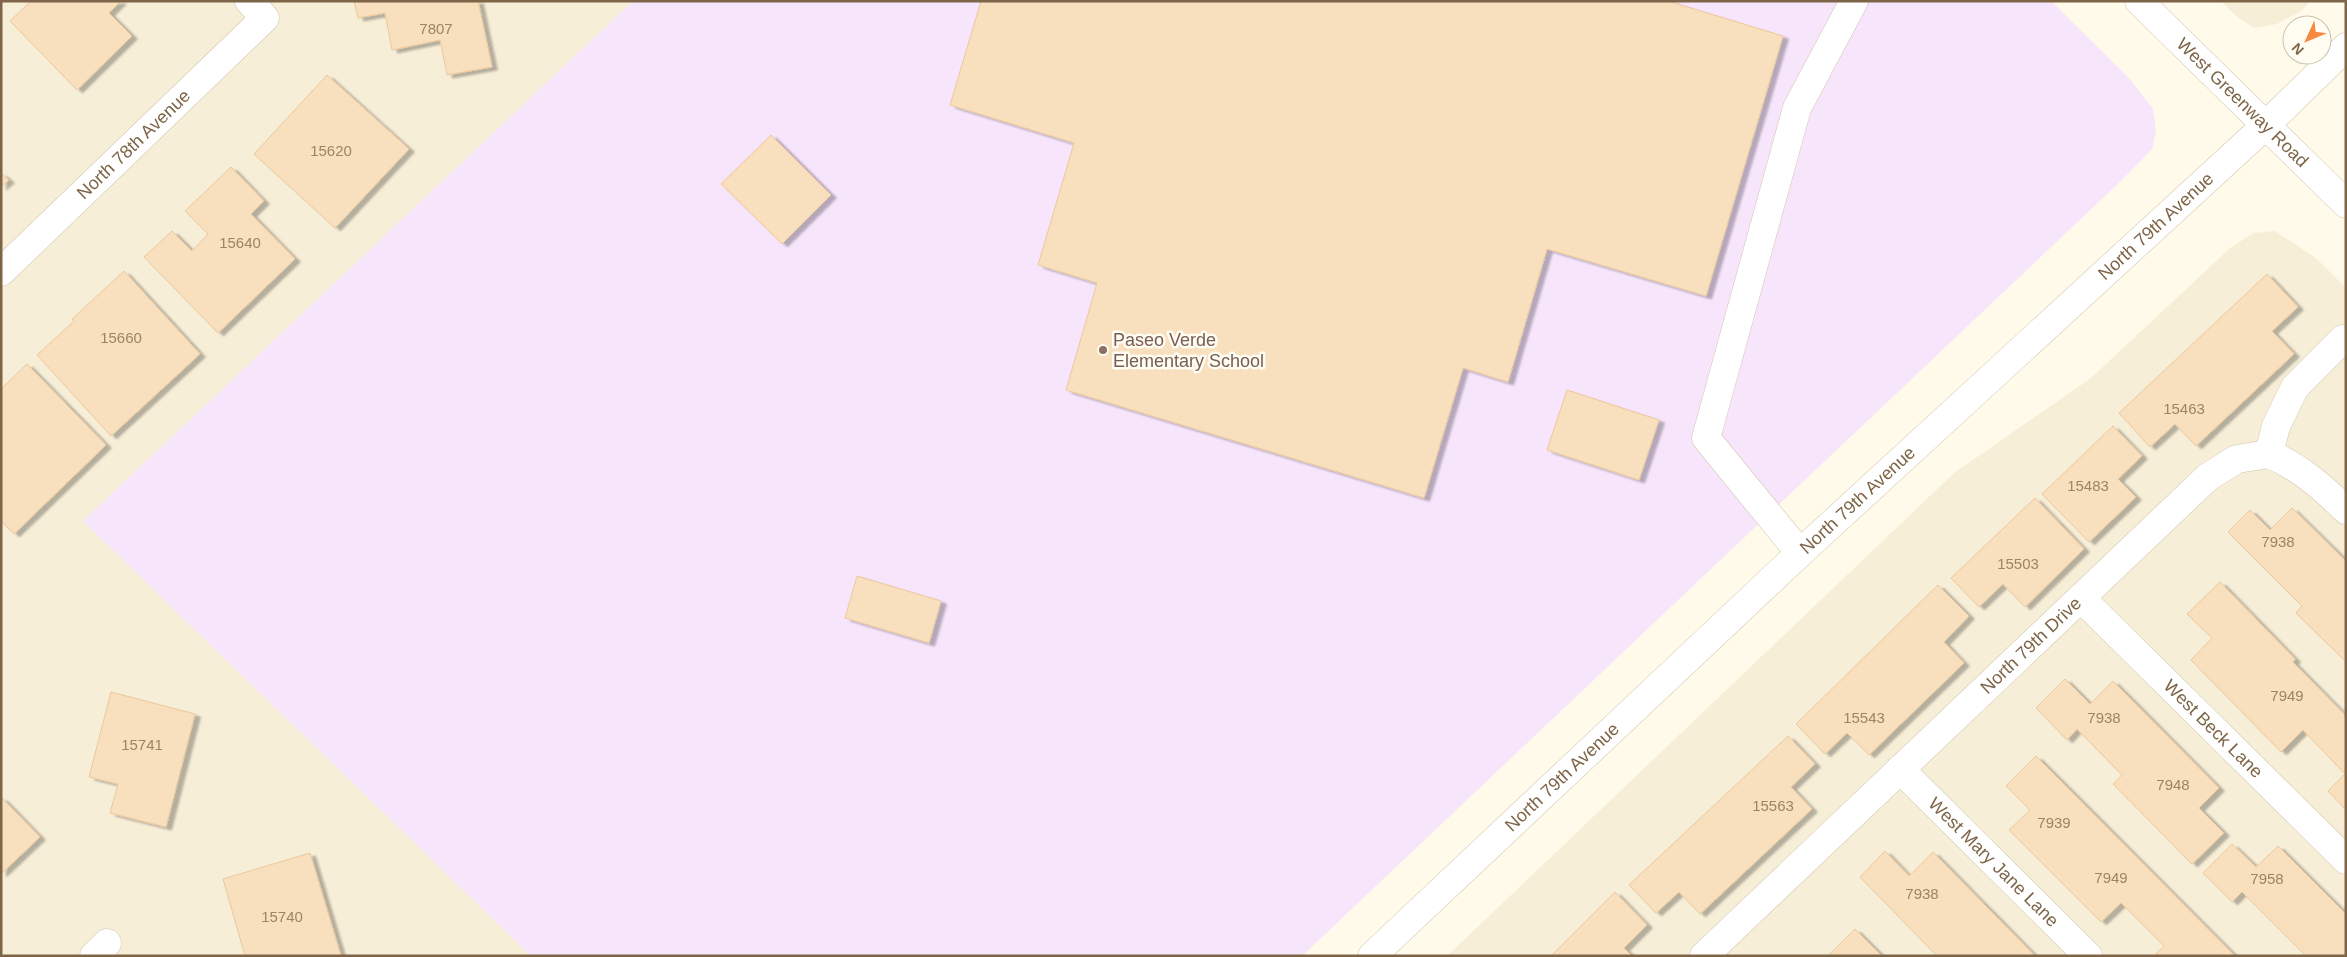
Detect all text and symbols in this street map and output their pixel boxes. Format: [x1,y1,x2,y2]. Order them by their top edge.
north arrow [2282,15,2332,65]
house number: 7807 [419,20,453,37]
street label: West Greenway Road [2173,34,2312,171]
text: N [2288,40,2307,58]
street label: North 78th Avenue [73,86,194,203]
house number: 15620 [310,142,352,159]
street label: North 79th Avenue [2094,169,2217,284]
house number: 15640 [219,234,261,251]
house number: 15660 [100,329,142,346]
place label: Paseo Verde Elementary School [1113,330,1264,371]
marker: Paseo Verde Elementary School [1097,344,1109,356]
house number: 15463 [2163,400,2205,417]
street label: North 79th Avenue [1796,442,1919,558]
house number: 15483 [2067,477,2109,494]
house number: 7938 [2261,533,2295,550]
house number: 15503 [1997,555,2039,572]
street label: North 79th Drive [1976,593,2085,698]
street label: West Beck Lane [2160,676,2267,782]
house number: 7949 [2270,687,2304,704]
house number: 15543 [1843,709,1885,726]
house number: 7938 [2087,709,2121,726]
street label: North 79th Avenue [1501,719,1623,835]
house number: 15741 [121,736,163,753]
house number: 7948 [2156,776,2190,793]
street label: West Mary Jane Lane [1925,793,2063,931]
house number: 15563 [1752,797,1794,814]
house number: 7939 [2037,814,2071,831]
house number: 7949 [2094,869,2128,886]
house number: 7958 [2250,870,2284,887]
house number: 7938 [1905,885,1939,902]
house number: 15740 [261,908,303,925]

